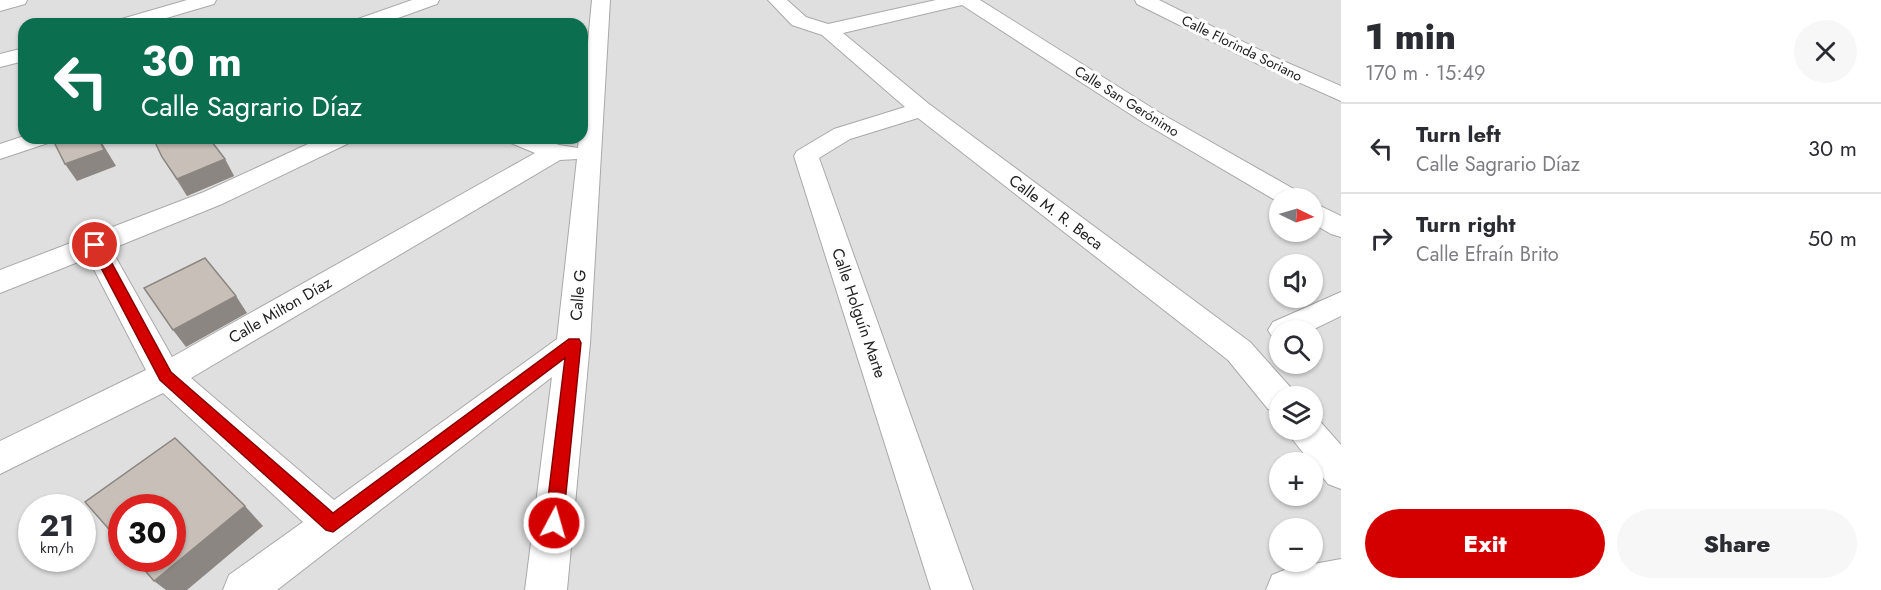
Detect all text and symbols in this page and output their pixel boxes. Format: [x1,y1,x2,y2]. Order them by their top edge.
street label: Calle Florinda Soriano [1178,10,1306,86]
text: 1 min [1365,10,1456,62]
button: close [1794,20,1857,83]
text: 30 m [141,31,242,92]
icon: left [42,42,120,120]
text: 170 m · 15:49 [1365,59,1486,88]
street label: Calle San Gerónimo [1071,61,1183,141]
text: Calle Sagrario Díaz [141,87,362,126]
text: Turn left [1416,118,1501,150]
icon: left [1365,132,1398,165]
text: 30 m [1808,132,1857,164]
text: Calle Sagrario Díaz [1416,150,1580,179]
street label: Calle M. R. Beca [1004,169,1108,255]
north arrow [1269,188,1323,242]
map controls [1269,188,1323,572]
text: Turn right [1416,208,1516,240]
pin [69,219,120,270]
icon: right [1365,222,1398,255]
text: 50 m [1808,222,1857,254]
icon: arrive [78,228,111,261]
text: Calle Efraín Brito [1416,240,1559,269]
street label: Calle Holguín Marte [826,245,892,381]
button: sound [1269,254,1323,308]
street label: Calle G [564,268,592,322]
street label: Calle Milton Díaz [224,271,336,349]
button: search [1269,320,1323,374]
button: layers [1269,386,1323,440]
button: + [1269,452,1323,506]
position arrow [522,491,586,555]
speed limit sign: 30 [108,494,186,572]
text: 21 [40,504,74,547]
button: Exit [1365,509,1605,578]
button: Share [1617,509,1857,578]
button: − [1269,518,1323,572]
text: km/h [40,537,74,559]

